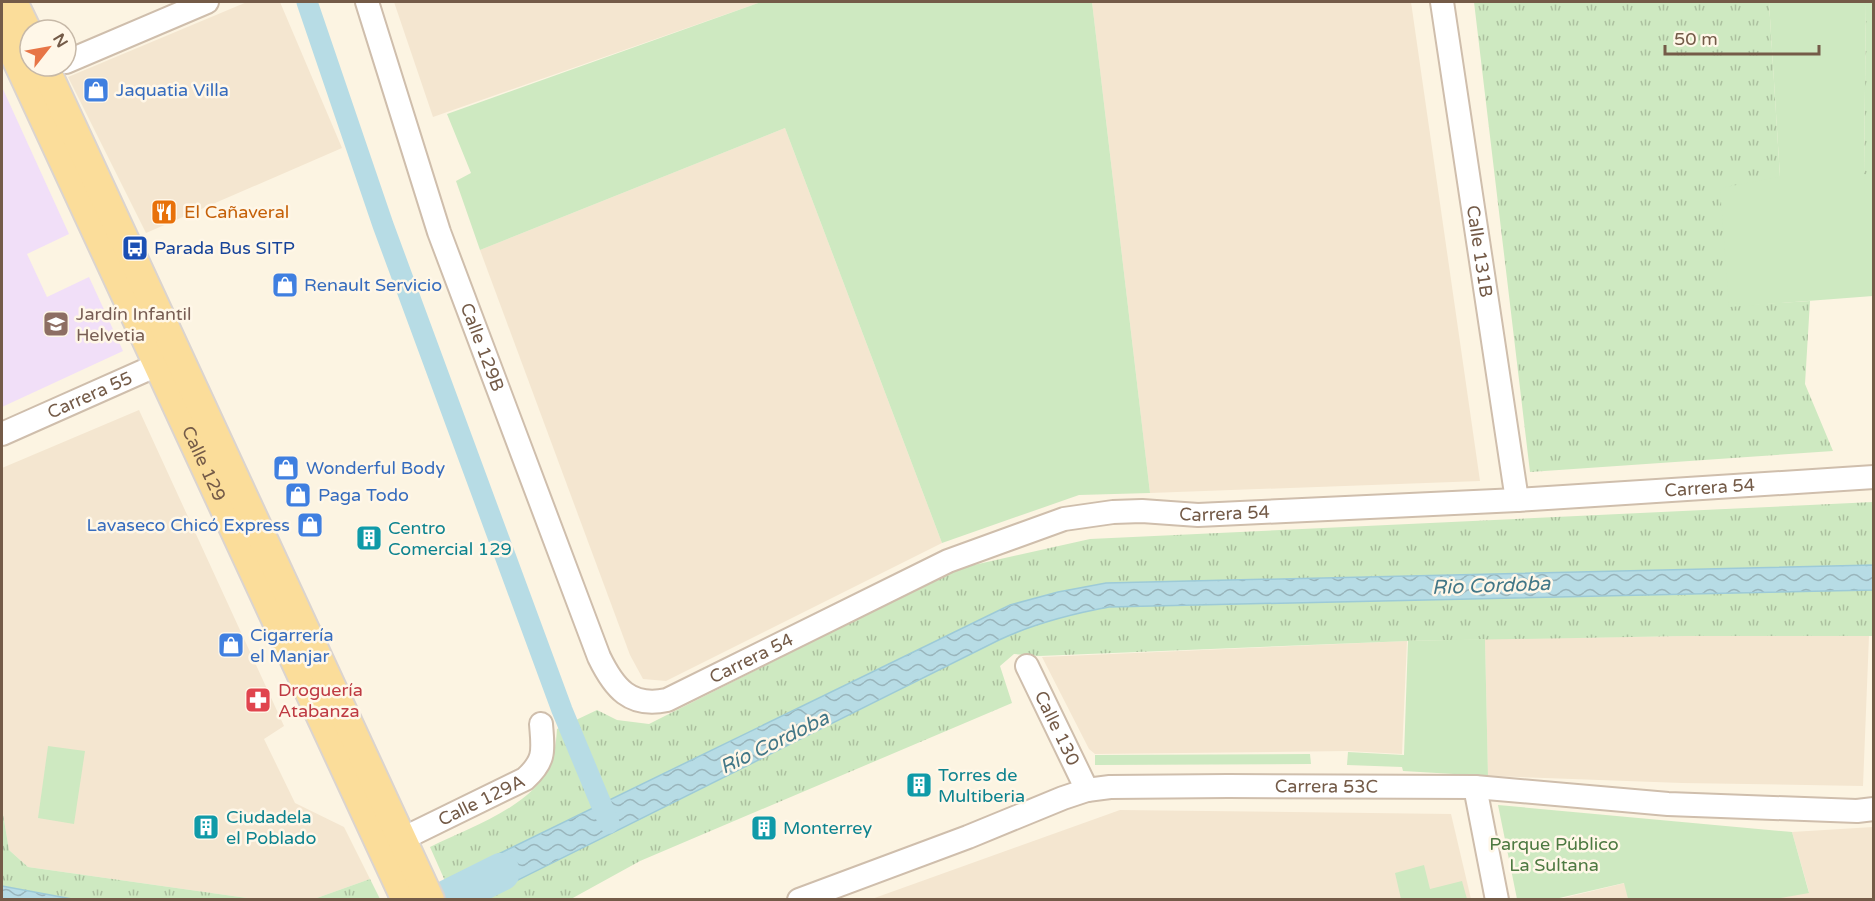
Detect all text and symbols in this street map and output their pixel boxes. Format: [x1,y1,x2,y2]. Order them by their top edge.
north arrow [18,18,78,78]
scale bar [1665,18,1820,56]
text: 50 m [1674,28,1718,50]
text: N [48,30,72,51]
shop icon: Jaquatia Villa [81,75,111,105]
place label: Jaquatia Villa [116,79,229,101]
restaurant icon: El Cañaveral [149,197,179,227]
place label: El Cañaveral [184,201,289,223]
street label: Calle 131B [1462,204,1497,299]
bus stop icon: Parada Bus SITP [120,233,150,263]
place label: Parada Bus SITP [154,237,295,259]
shop icon: Renault Servicio [270,270,300,300]
place label: Renault Servicio [304,274,442,296]
street label: Calle 129B [456,300,509,394]
place label: Jardín Infantil Helvetia [76,303,192,346]
school or university icon: Jardín Infantil Helvetia [41,309,71,339]
street label: Carrera 55 [44,367,136,423]
street label: Calle 129 [177,422,231,505]
shop icon: Wonderful Body [271,453,301,483]
place label: Wonderful Body [306,457,445,479]
street label: Carrera 54 [1664,474,1756,501]
shop icon: Paga Todo [283,480,313,510]
place label: Paga Todo [318,484,409,506]
street label: Carrera 54 [1178,501,1270,526]
shop icon: Lavaseco Chicó Express [295,510,325,540]
place label: Lavaseco Chicó Express [86,514,290,536]
place label: Centro Comercial 129 [388,517,512,560]
building icon: Centro Comercial 129 [354,523,384,553]
water label: Rio Cordoba [1431,572,1551,600]
place label: Cigarrería el Manjar [250,624,334,667]
street label: Carrera 54 [706,628,797,688]
shop icon: Cigarrería el Manjar [216,630,246,660]
place label: Droguería Atabanza [278,679,363,722]
pharmacy icon: Droguería Atabanza [243,685,273,715]
street label: Calle 130 [1030,687,1084,769]
water label: Río Cordoba [716,706,834,780]
place label: Torres de Multiberia [938,764,1025,807]
street label: Calle 129A [434,770,528,831]
building icon: Torres de Multiberia [904,770,934,800]
street label: Carrera 53C [1275,775,1378,798]
place label: Ciudadela el Poblado [226,806,316,849]
building icon: Ciudadela el Poblado [191,812,221,842]
building icon: Monterrey [749,813,779,843]
place label: Monterrey [783,817,872,839]
park label: Parque Público La Sultana [1489,833,1619,876]

